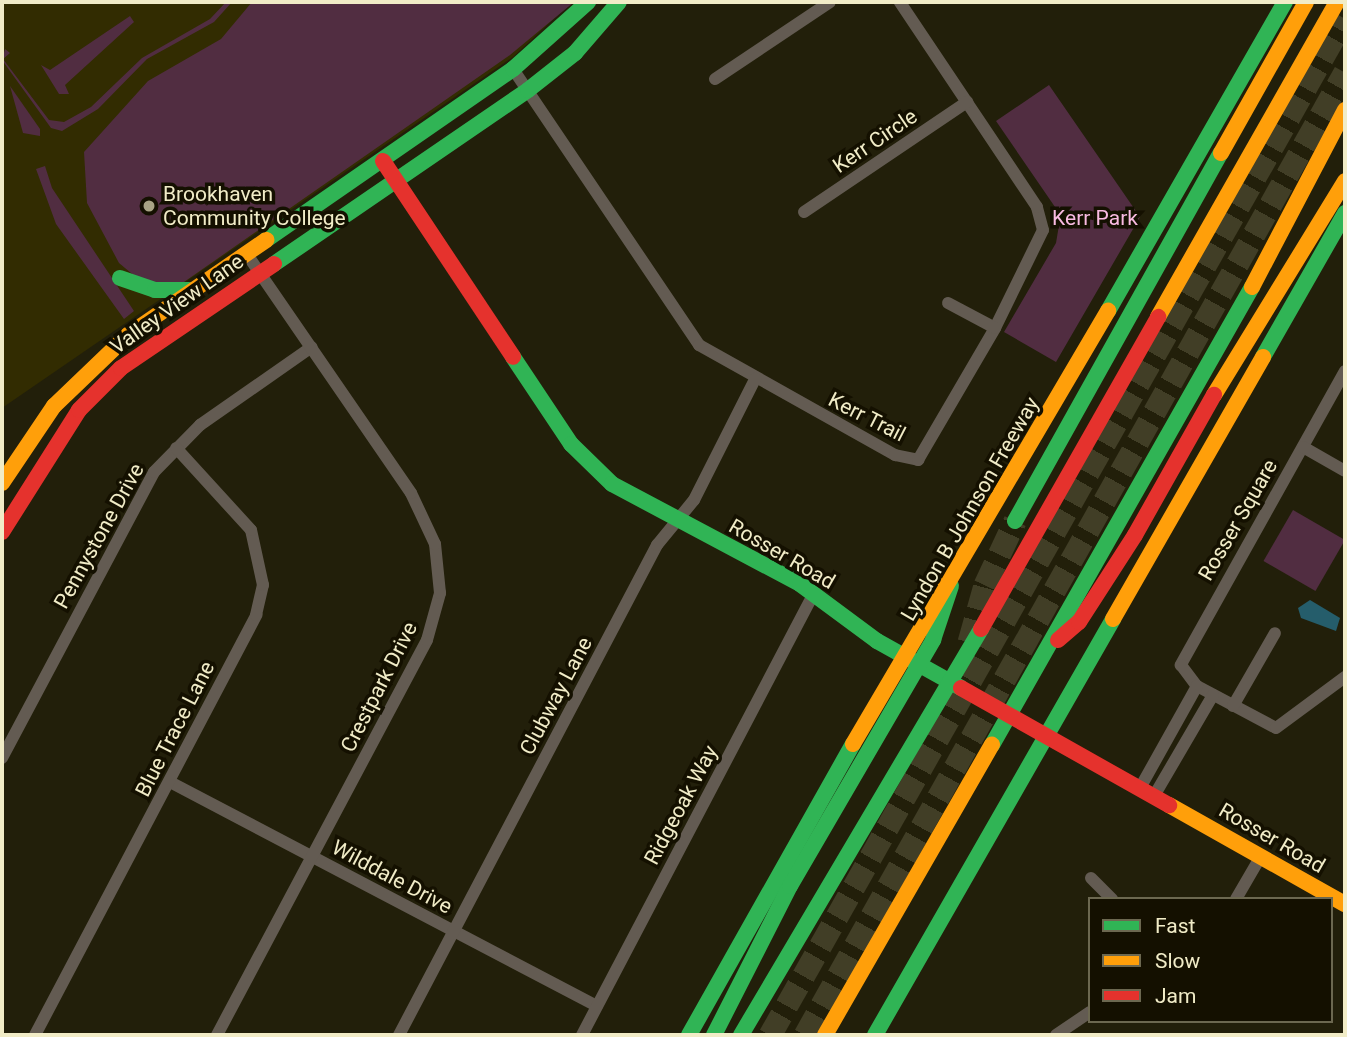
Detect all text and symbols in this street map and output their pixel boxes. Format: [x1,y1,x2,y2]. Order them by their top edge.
street label: Kerr Circle [828,104,922,178]
place label: Brookhaven Community College [163,181,346,231]
marker: Brookhaven Community College [141,198,157,214]
park label: Kerr Park [1052,205,1138,231]
street label: Valley View Lane [106,249,248,359]
street label: Kerr Trail [824,387,910,447]
street label: Lyndon B Johnson Freeway [896,393,1044,625]
street label: Rosser Square [1193,455,1283,585]
street label: Pennystone Drive [49,459,149,613]
street label: Rosser Road [725,514,839,594]
street label: Crestpark Drive [335,618,423,756]
street label: Clubway Lane [514,633,598,759]
street label: Blue Trace Lane [130,657,220,801]
street label: Ridgeoak Way [639,741,723,869]
street label: Rosser Road [1215,798,1329,878]
street label: Wilddale Drive [328,835,456,919]
legend [1088,897,1333,1023]
text: Fast [1155,914,1195,938]
text: Slow [1155,949,1200,973]
text: Jam [1155,984,1196,1008]

